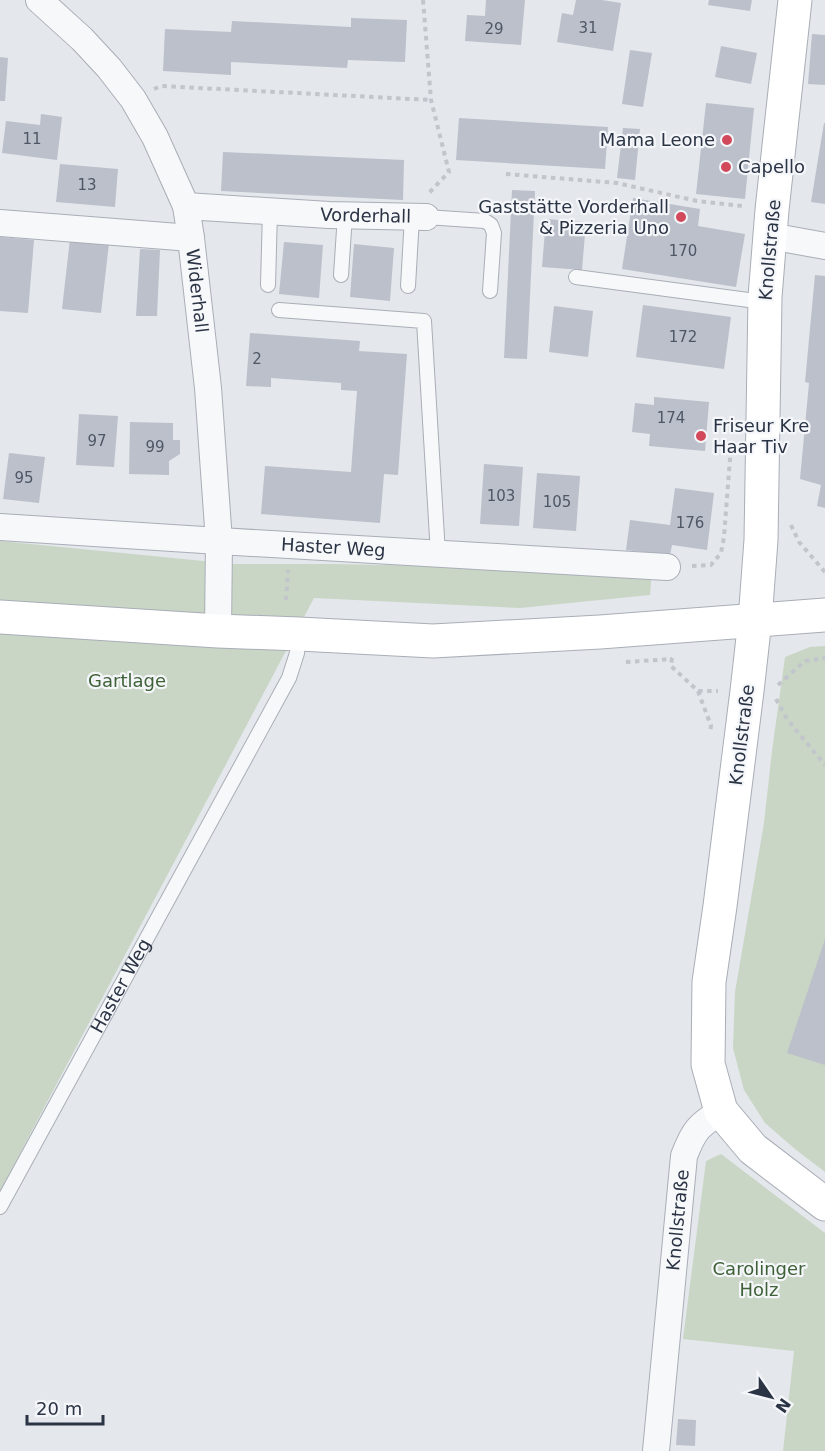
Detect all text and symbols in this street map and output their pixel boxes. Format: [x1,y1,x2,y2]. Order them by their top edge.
house number: 31 [578,19,598,37]
house number: 29 [484,20,504,38]
place label: Mama Leone [600,129,715,150]
house number: 11 [22,130,42,148]
marker: Mama Leone [720,133,734,147]
place label: Capello [738,156,805,177]
marker: Capello [719,160,733,174]
house number: 13 [77,176,97,194]
place label: Gaststätte Vorderhall & Pizzeria Uno [478,196,669,238]
street label: Knollstraße [755,198,784,301]
street label: Vorderhall [320,203,411,227]
marker: Gaststätte Vorderhall & Pizzeria Uno [674,210,688,224]
house number: 170 [669,242,697,260]
street label: Widerhall [182,248,213,334]
house number: 172 [669,328,697,346]
house number: 2 [252,350,262,368]
house number: 174 [657,409,685,427]
place label: Friseur Kre Haar Tiv [713,415,809,457]
marker: Friseur Kre Haar Tiv [694,429,708,443]
house number: 97 [87,432,107,450]
house number: 99 [145,438,165,456]
house number: 95 [14,469,34,487]
house number: 103 [487,487,515,505]
house number: 105 [543,493,571,511]
house number: 176 [676,514,704,532]
street label: Haster Weg [281,534,386,561]
park label: Gartlage [88,670,166,691]
street label: Knollstraße [725,683,758,787]
street label: Haster Weg [86,935,155,1037]
street label: Knollstraße [662,1168,693,1272]
park label: Carolinger Holz [713,1258,806,1300]
north arrow [741,1367,801,1427]
scale bar [27,1388,104,1426]
text: N [771,1394,794,1416]
text: 20 m [36,1398,82,1419]

